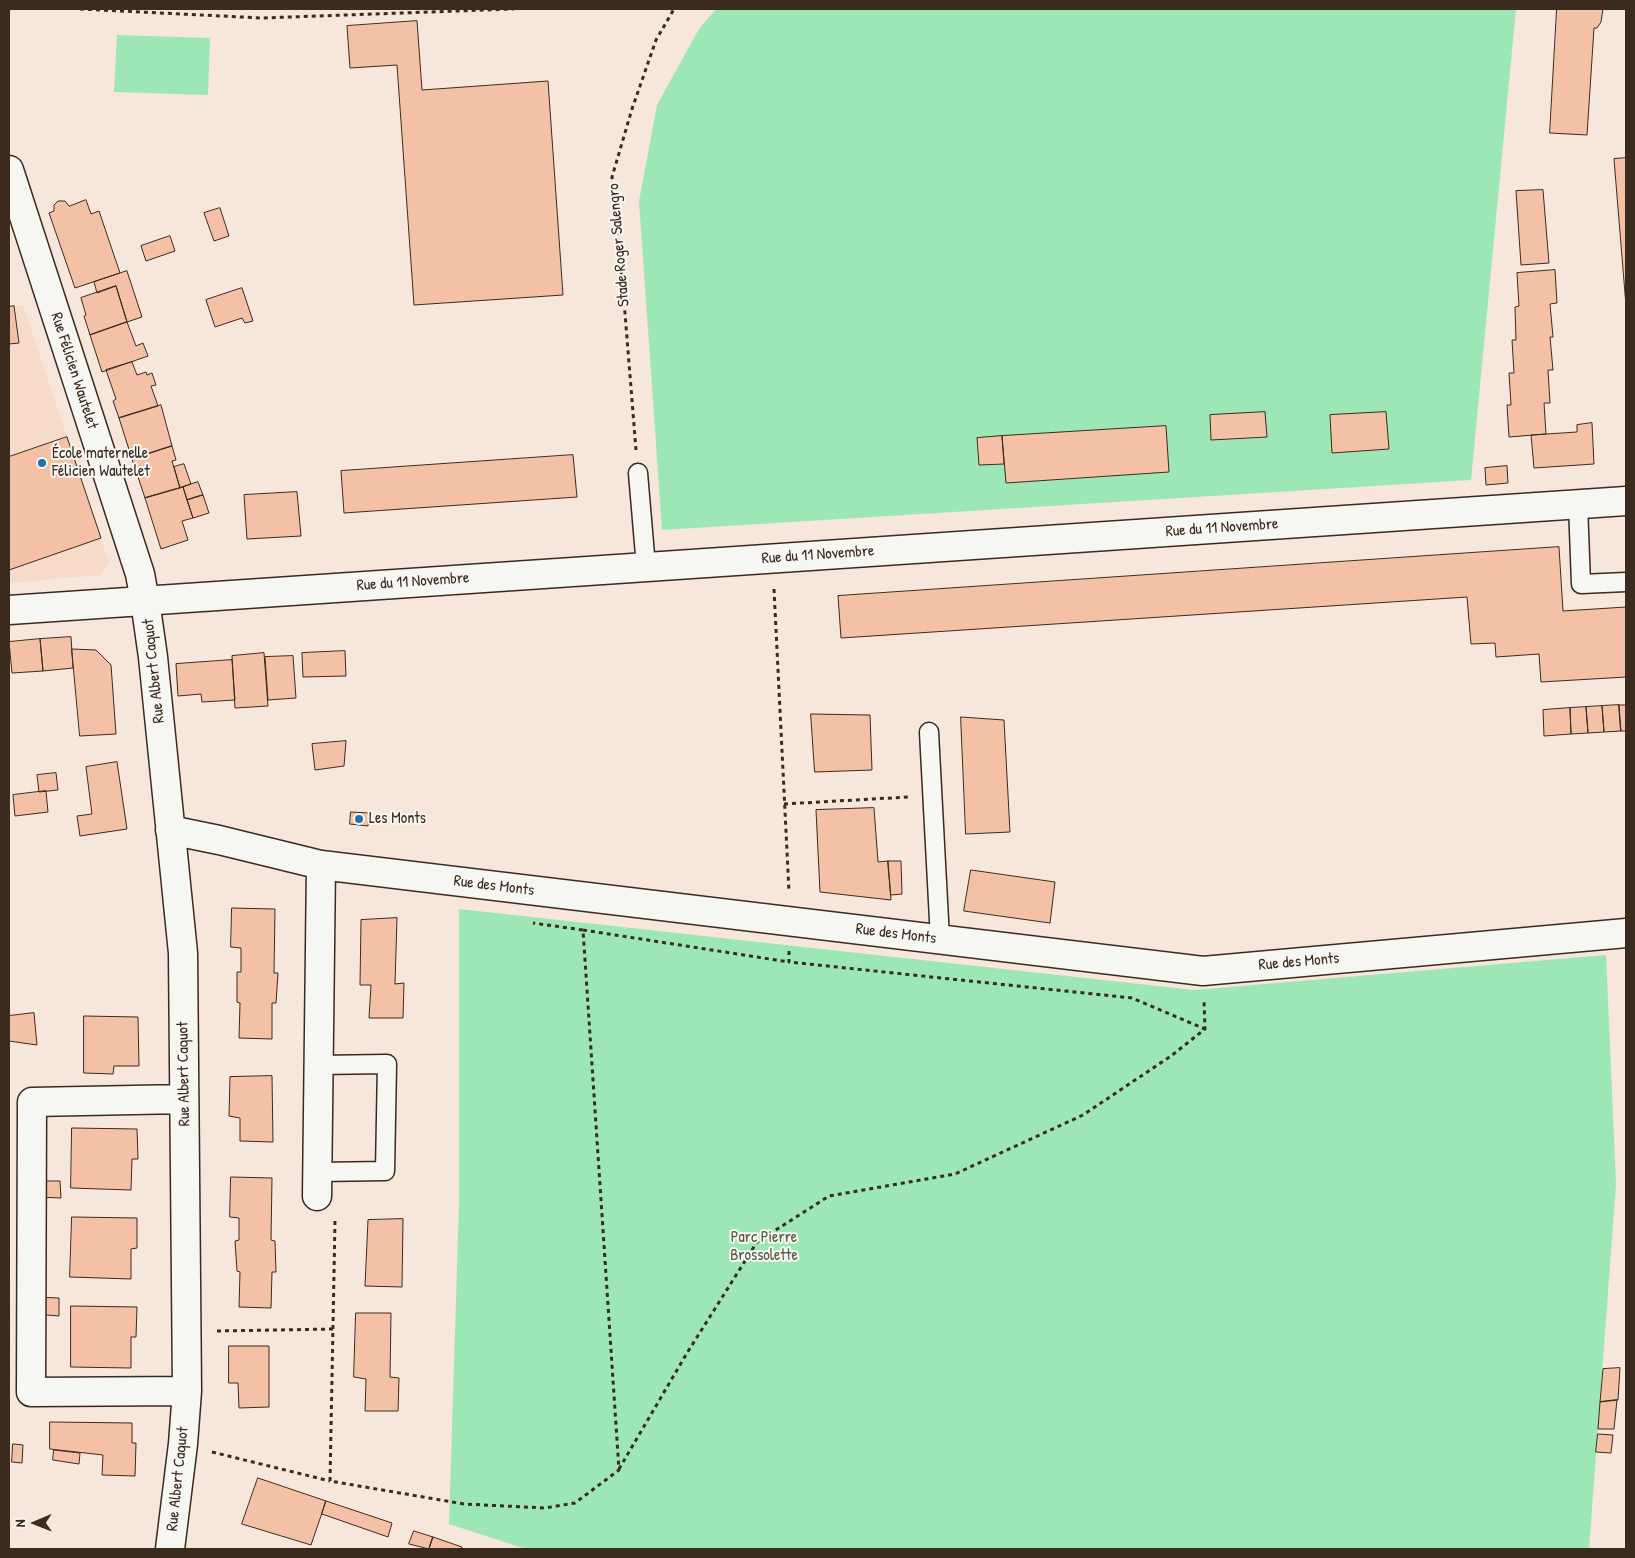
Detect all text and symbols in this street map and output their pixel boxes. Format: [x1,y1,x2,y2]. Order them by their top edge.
street label: Stade Roger Salengro [604,183,634,307]
street label: Rue Félicien Wautelet [46,310,102,432]
place label: École maternelle Félicien Wautelet [52,444,150,482]
marker: École maternelle Félicien Wautelet [36,457,48,469]
street label: Rue du 11 Novembre [1165,514,1279,542]
street label: Rue du 11 Novembre [761,541,875,569]
street label: Rue du 11 Novembre [356,568,470,596]
street label: Rue Albert Caquot [139,618,169,724]
place label: Les Monts [369,809,426,829]
marker: Les Monts [353,813,365,825]
street label: Rue des Monts [453,872,535,900]
street label: Rue des Monts [855,920,937,948]
street label: Rue des Monts [1258,949,1340,975]
street label: Rue Albert Caquot [173,1021,195,1127]
park label: Parc Pierre Brossolette [730,1228,798,1266]
street label: Rue Albert Caquot [163,1426,193,1532]
north arrow [10,1498,60,1548]
text: N [10,1519,29,1527]

